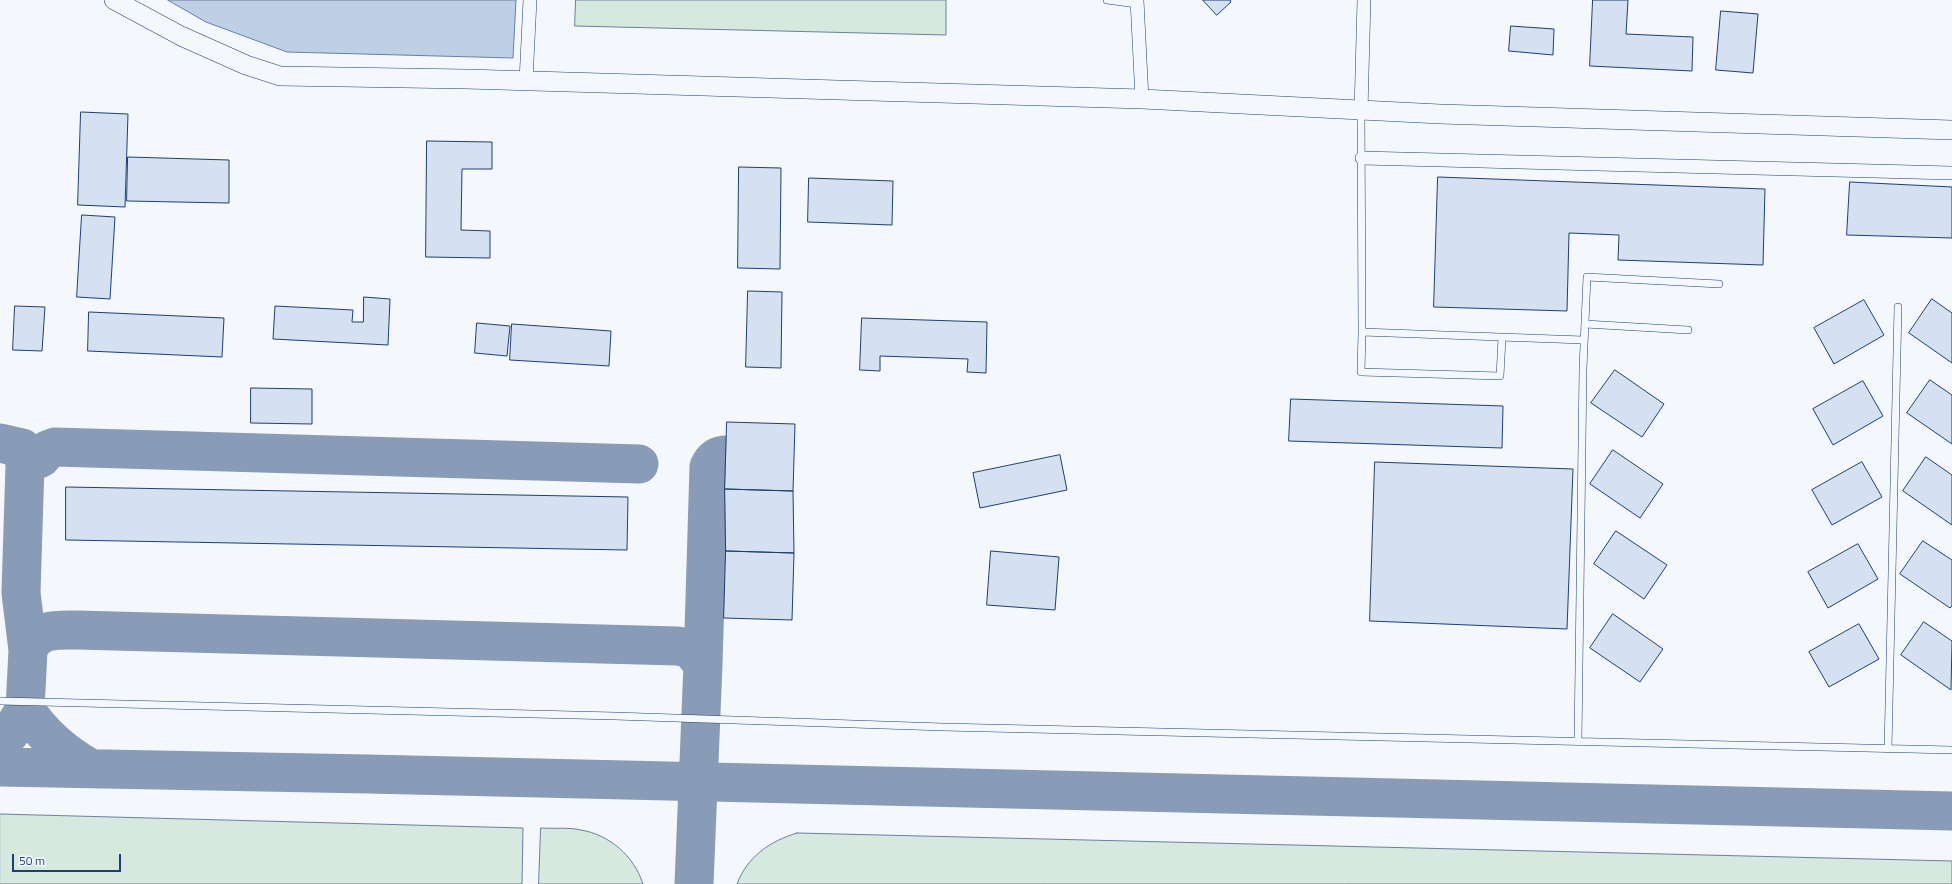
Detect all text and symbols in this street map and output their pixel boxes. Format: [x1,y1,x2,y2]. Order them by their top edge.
scale bar [14,846,123,872]
text: 50 m [19,851,45,870]

